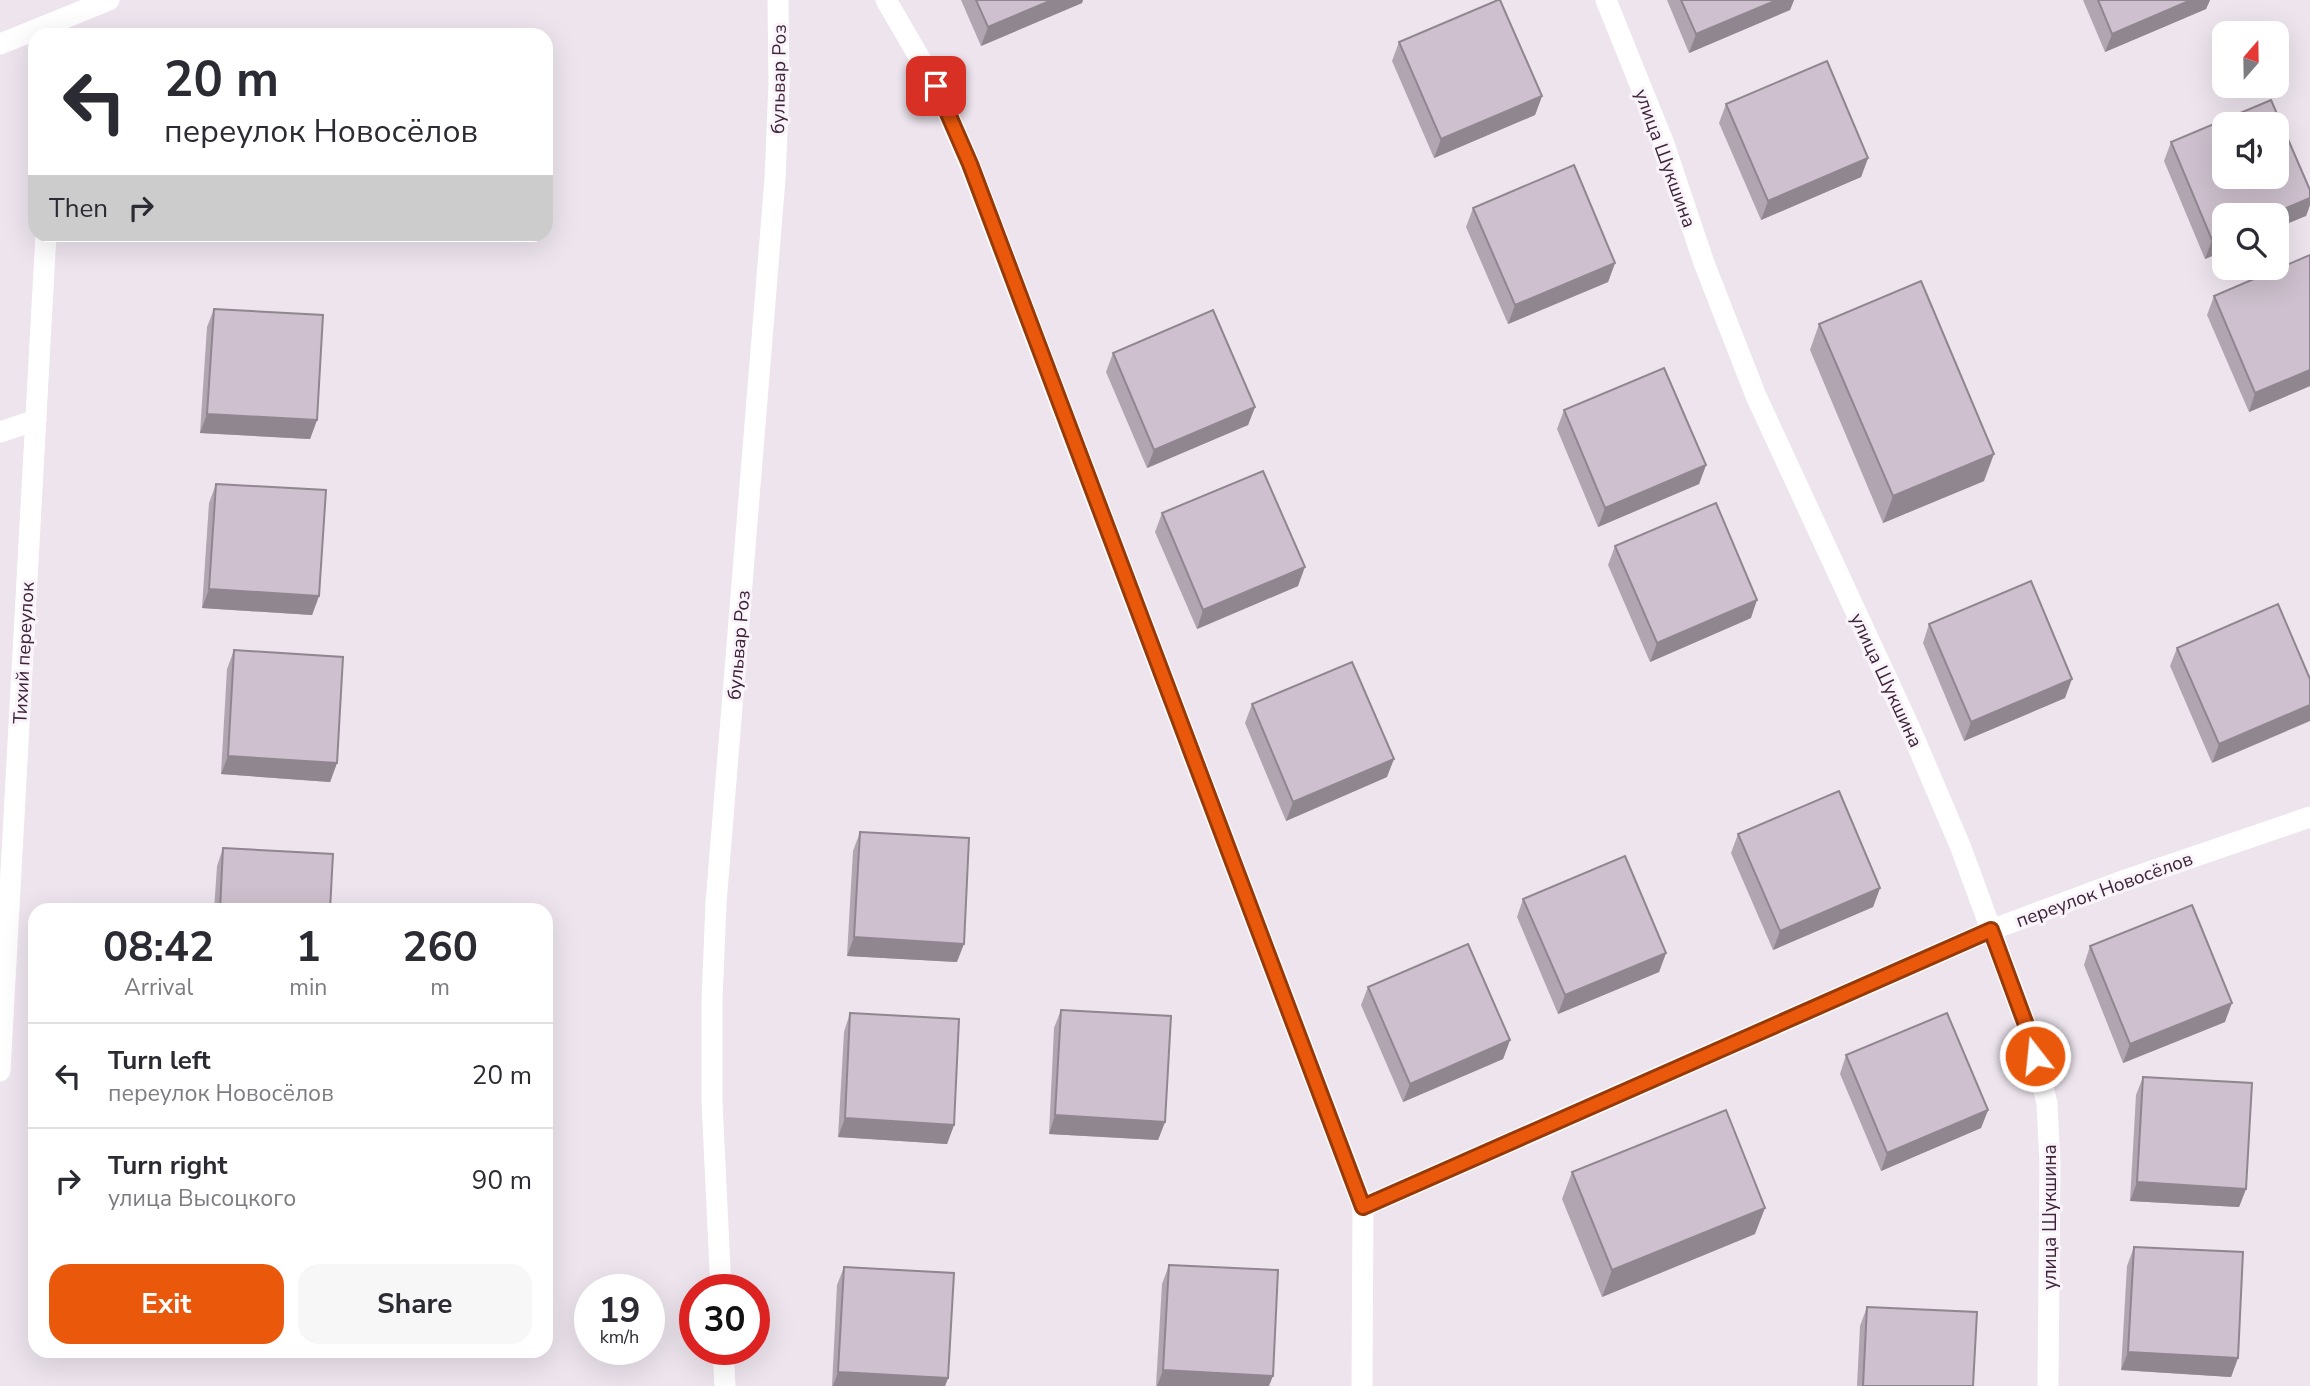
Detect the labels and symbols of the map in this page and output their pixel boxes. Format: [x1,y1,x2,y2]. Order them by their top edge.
north arrow [2212,21,2289,98]
street label: бульвар Роз [765,24,793,134]
pin [906,56,966,116]
street label: улица Шукшина [1628,86,1702,231]
street label: Тихий переулок [7,581,41,725]
street label: бульвар Роз [721,589,757,701]
street label: улица Шукшина [1844,609,1929,752]
street label: переулок Новосёлов [2012,846,2196,934]
position arrow [1998,1019,2072,1093]
street label: улица Шукшина [2037,1144,2063,1290]
speed limit sign: 30 [679,1274,770,1365]

